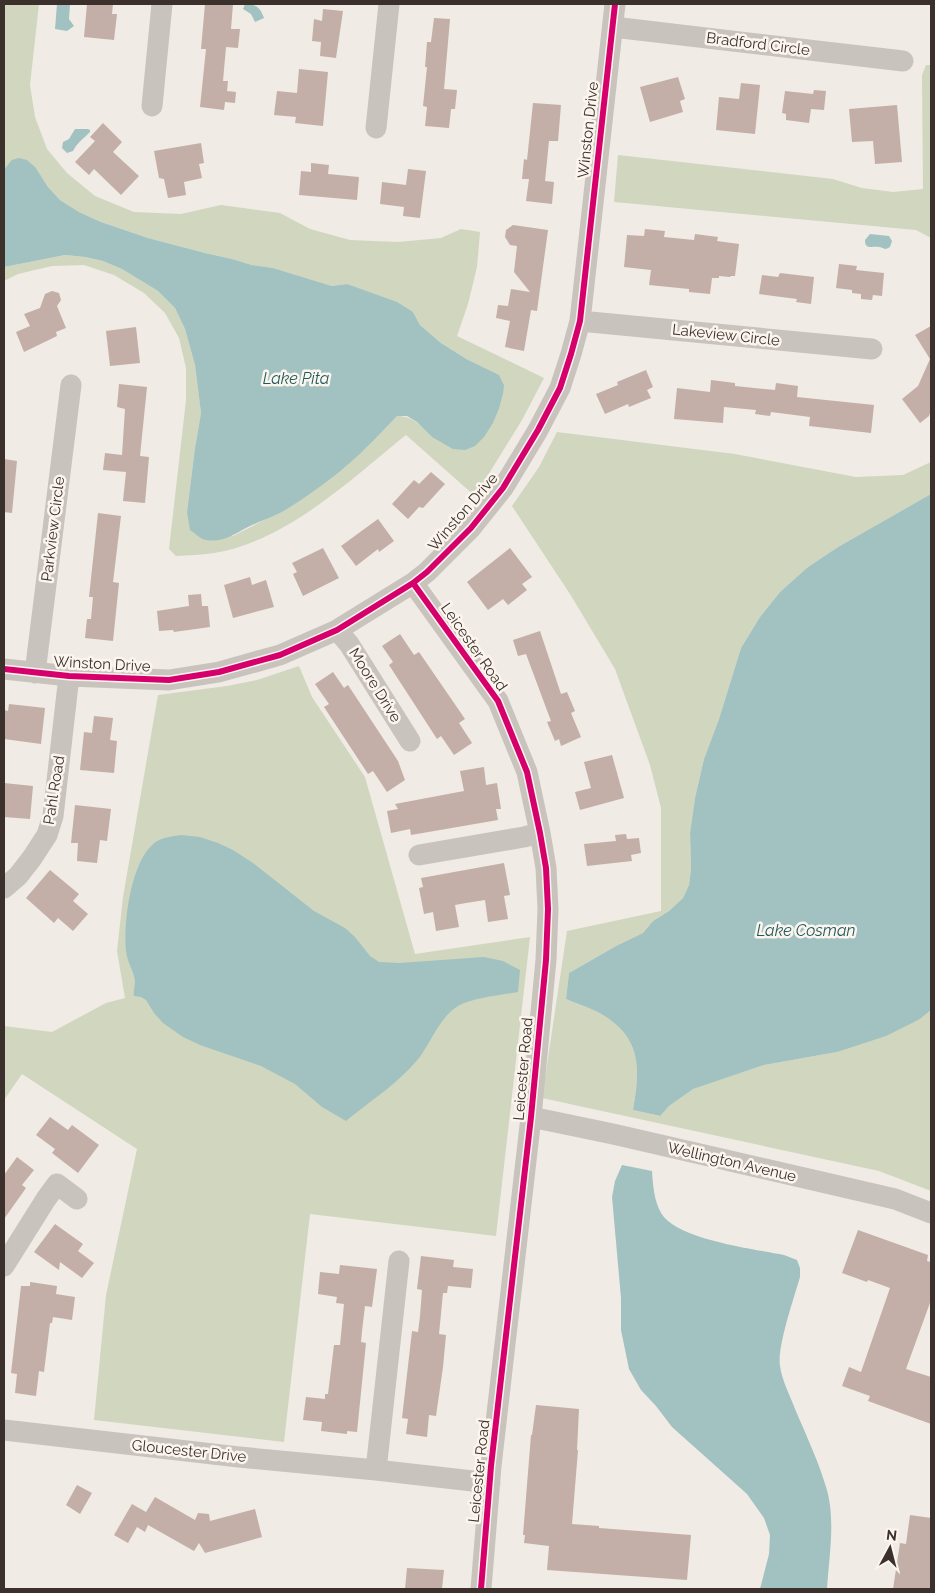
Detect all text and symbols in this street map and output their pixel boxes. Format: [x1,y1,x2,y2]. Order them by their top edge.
street label: Bradford Circle [705,29,811,59]
street label: Winston Drive [574,81,602,179]
street label: Lakeview Circle [671,320,781,350]
water label: Lake Pita [263,369,330,388]
street label: Winston Drive [424,469,502,555]
street label: Parkview Circle [38,475,68,583]
street label: Leicester Road [437,600,511,694]
street label: Moore Drive [345,644,405,726]
street label: Winston Drive [53,652,151,676]
street label: Pahl Road [40,754,68,826]
water label: Lake Cosman [757,921,855,940]
street label: Leicester Road [510,1017,536,1121]
street label: Wellington Avenue [666,1138,798,1186]
street label: Leicester Road [465,1419,493,1523]
street label: Gloucester Drive [131,1436,247,1466]
north arrow [865,1523,915,1573]
text: N [885,1527,898,1544]

